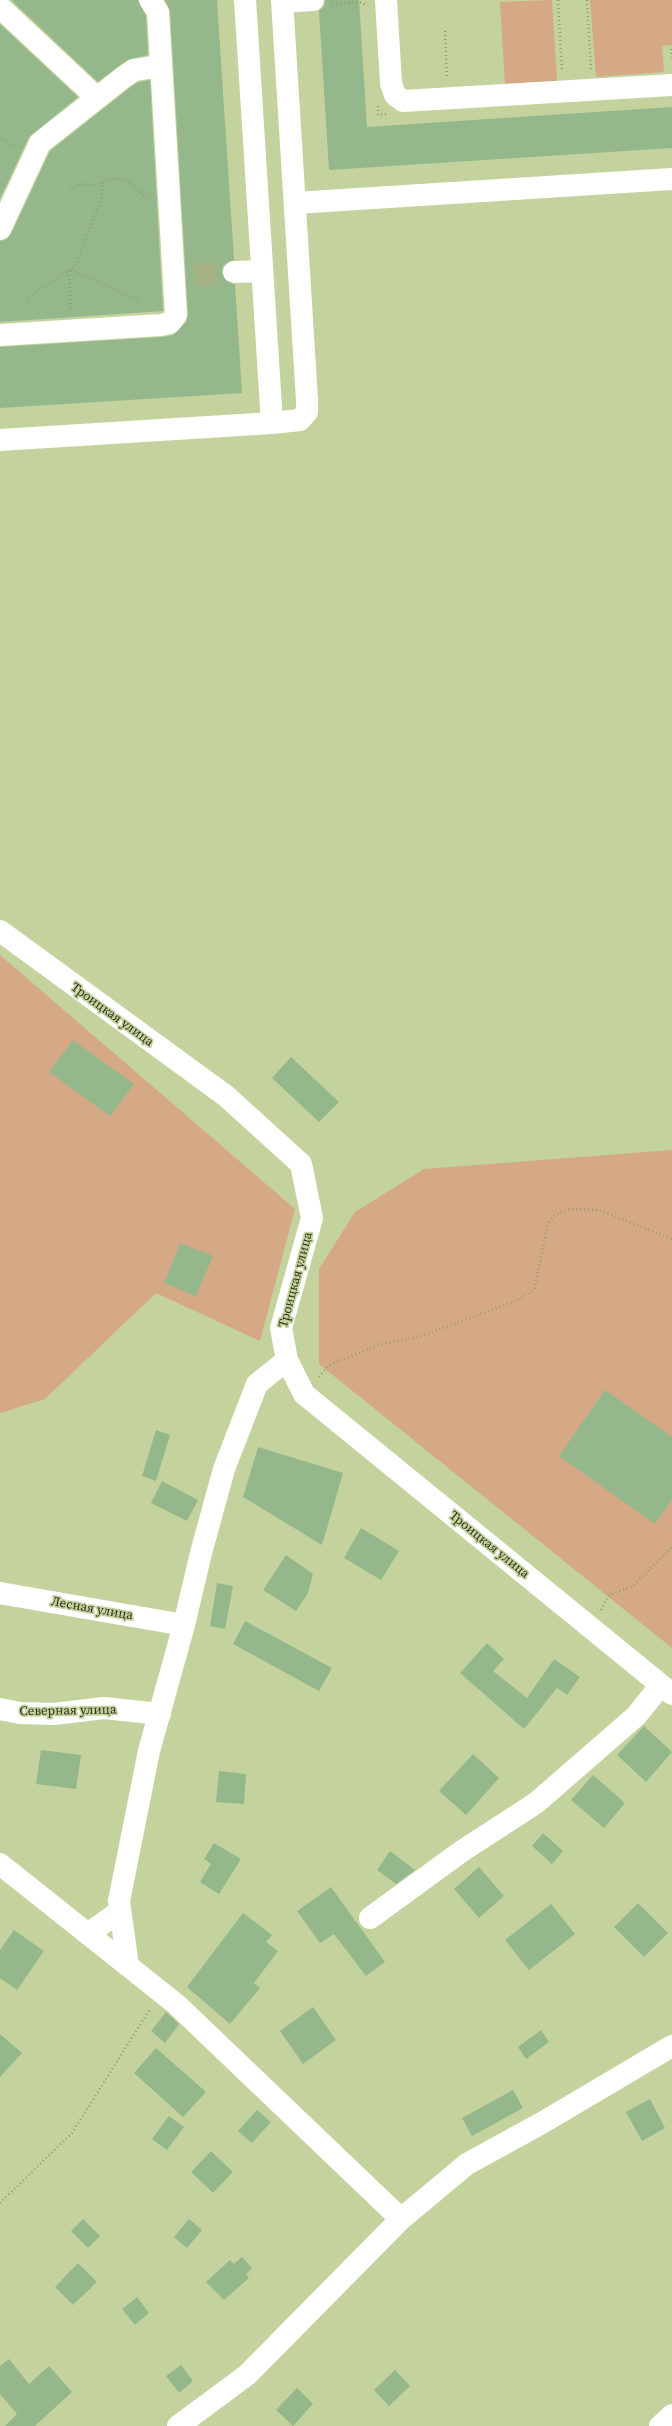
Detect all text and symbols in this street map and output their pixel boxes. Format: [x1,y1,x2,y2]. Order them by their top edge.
street label: Троицкая улица [68,980,156,1050]
street label: Троицкая улица [276,1231,316,1329]
street label: Троицкая улица [446,1508,532,1582]
street label: Лесная улица [50,1594,134,1624]
street label: Северная улица [19,1702,117,1720]

